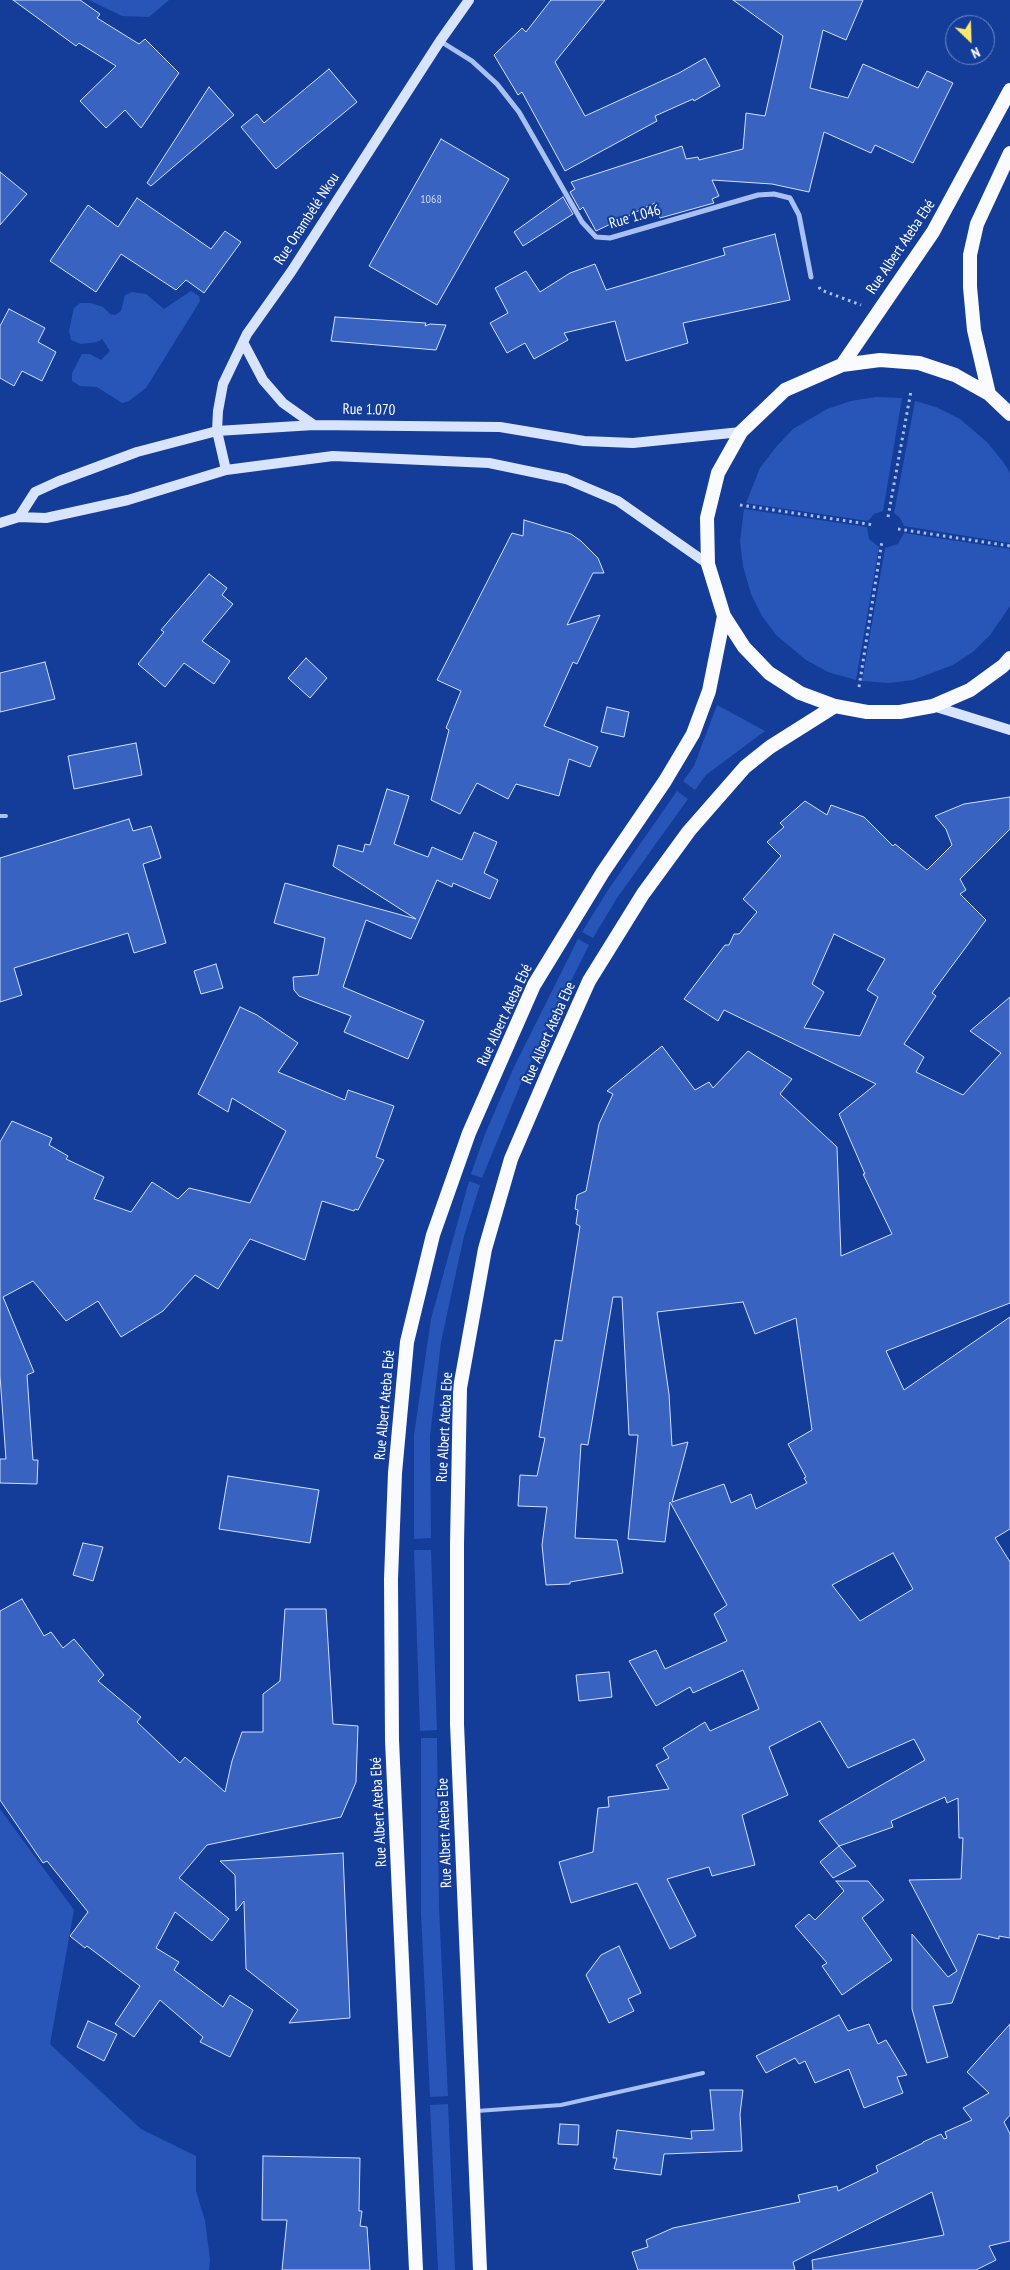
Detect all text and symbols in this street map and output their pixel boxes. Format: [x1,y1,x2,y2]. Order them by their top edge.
north arrow [945,15,995,65]
text: N [969,43,983,63]
street label: Rue Onambélé Nkou [271,170,343,268]
house number: 1068 [420,193,442,207]
street label: Rue Albert Ateba Ebé [863,196,939,298]
street label: Rue 1.046 [607,201,663,233]
street label: Rue 1.070 [342,401,396,419]
street label: Rue Albert Ateba Ebé [474,961,536,1069]
street label: Rue Albert Ateba Ebe [518,979,580,1087]
street label: Rue Albert Ateba Ebé [371,1349,399,1461]
street label: Rue Albert Ateba Ebe [433,1372,457,1482]
street label: Rue Albert Ateba Ebé [367,1757,391,1867]
street label: Rue Albert Ateba Ebe [434,1778,456,1888]

